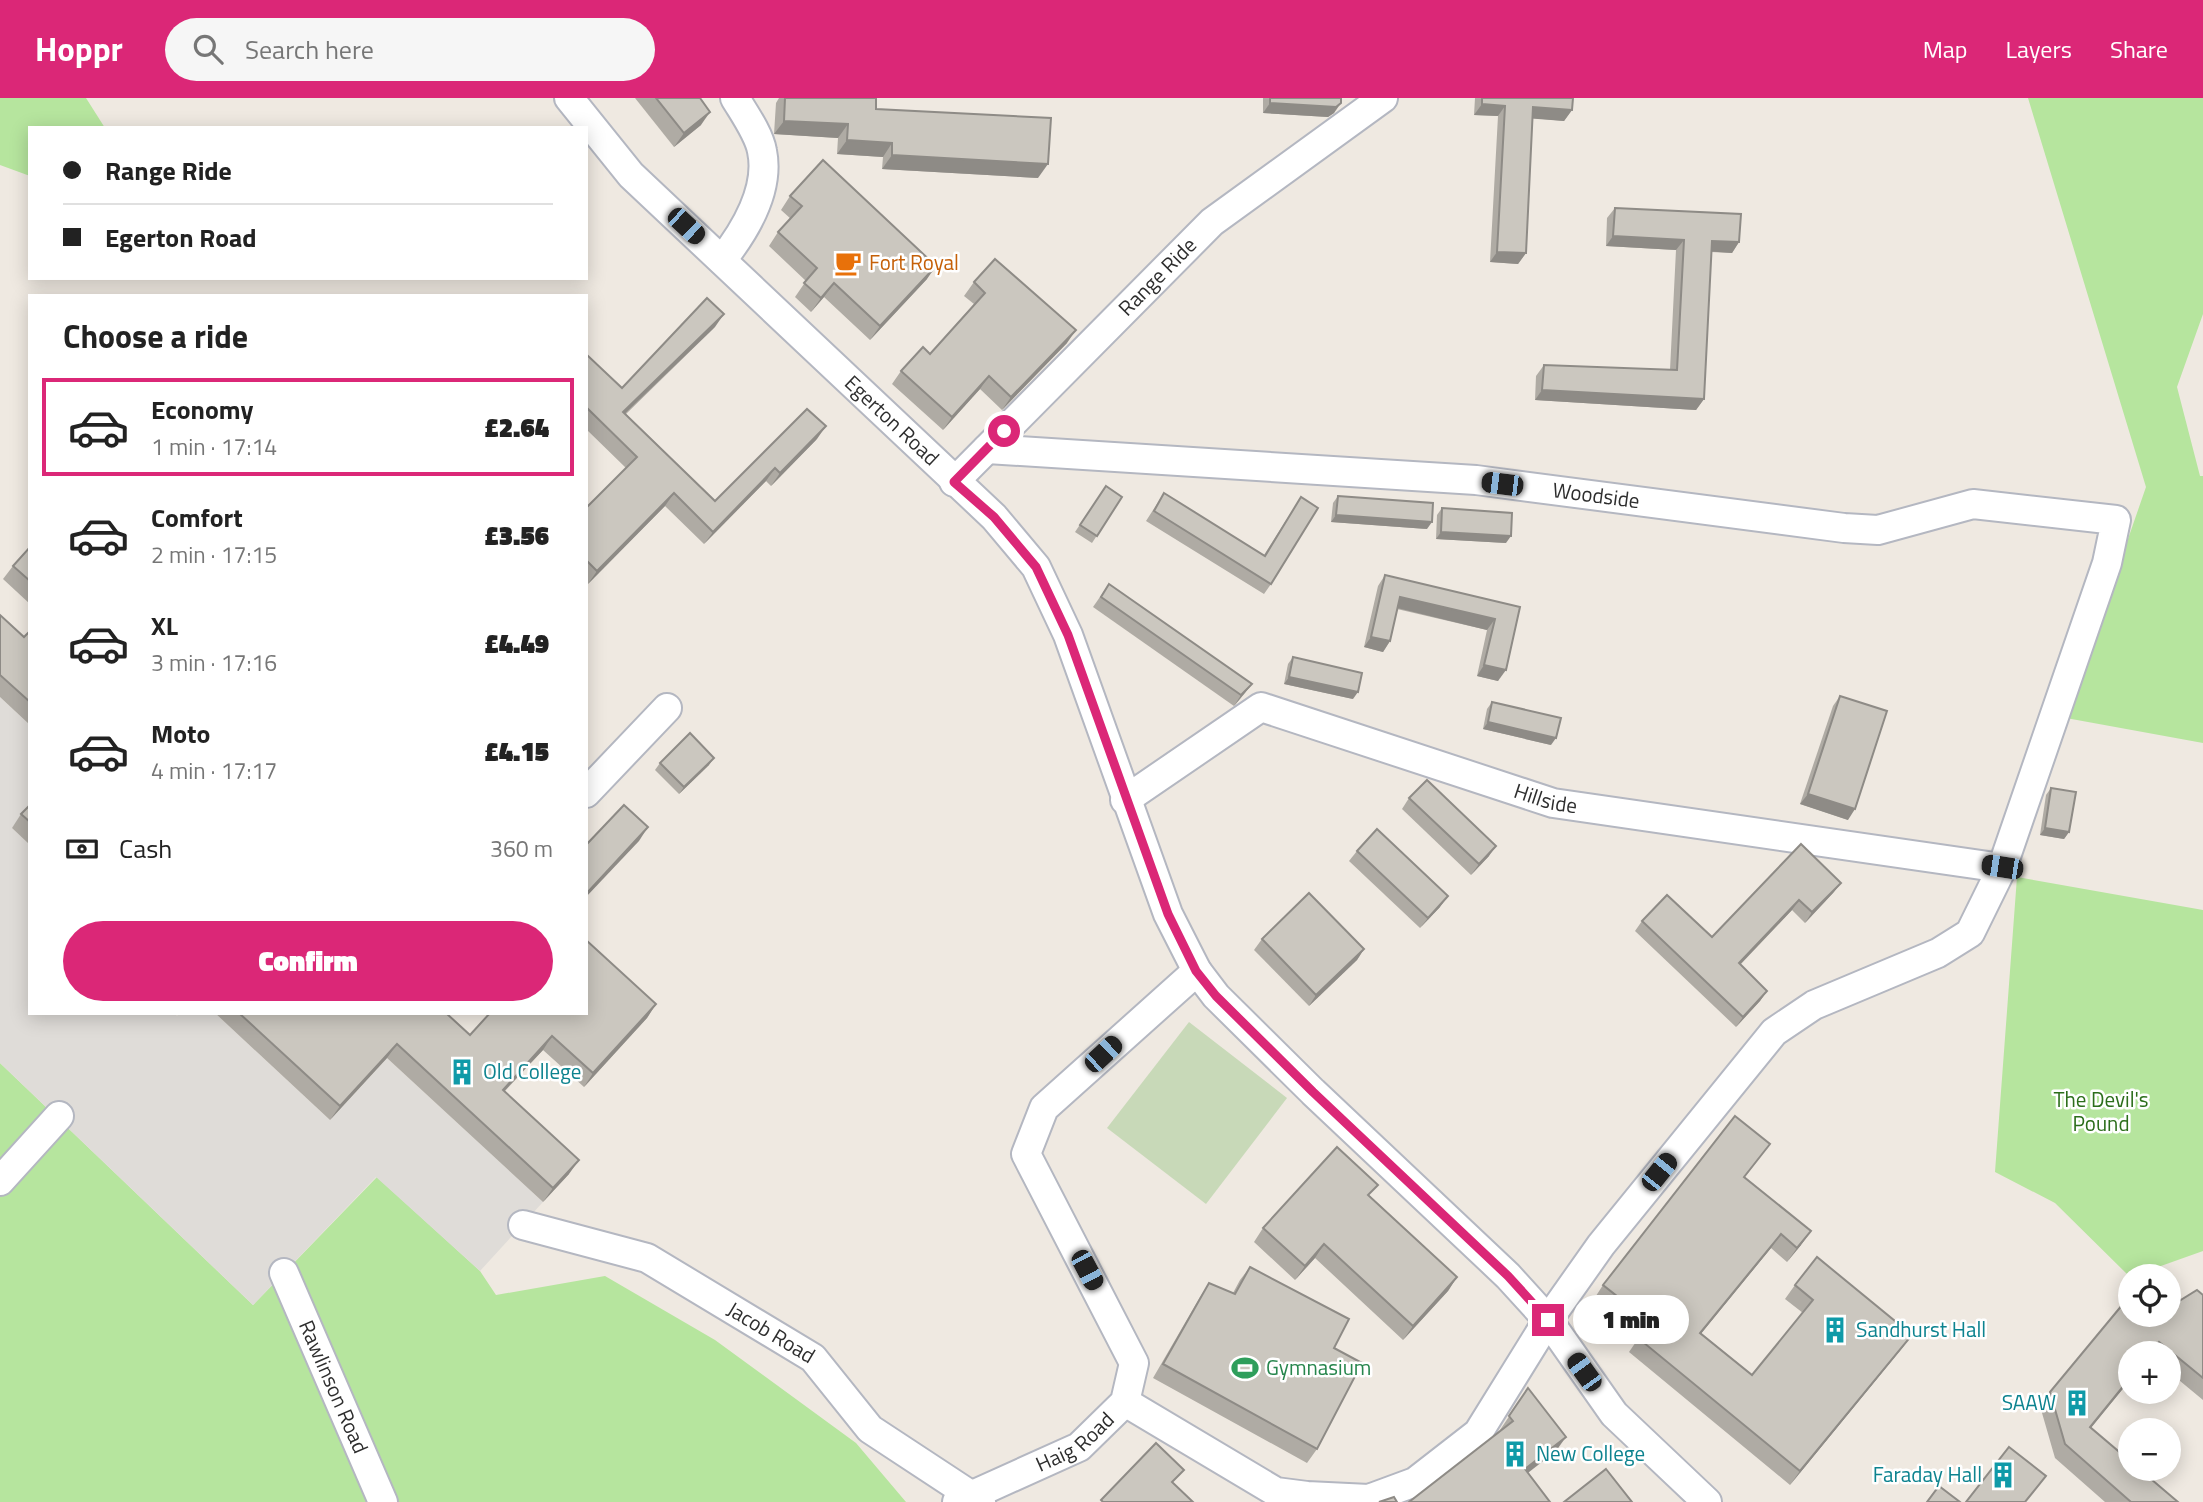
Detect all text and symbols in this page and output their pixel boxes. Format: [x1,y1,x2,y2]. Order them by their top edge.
search box [165,18,655,81]
text: Hoppr [35,24,123,74]
icon: search [189,30,227,68]
text: Search here [245,30,374,69]
text: Map [1923,31,1968,67]
text: Layers [2006,31,2072,67]
text: Share [2110,31,2168,67]
text: Range Ride [105,151,232,190]
car [664,204,709,248]
text: Egerton Road [105,218,257,257]
street label: Range Ride [1110,229,1203,323]
place label: Fort Royal [869,246,959,278]
cafe icon: Fort Royal [833,248,863,278]
text: Choose a ride [63,312,248,360]
street label: Egerton Road [838,367,947,473]
text: Economy [151,390,253,429]
icon: car [67,396,130,459]
text: £2.64 [484,408,549,447]
route start [988,415,1020,447]
text: 1 min · 17:14 [151,429,277,464]
car [1480,471,1525,497]
street label: Woodside [1551,473,1642,516]
text: Comfort [151,498,243,537]
icon: car [67,504,130,567]
text: £3.56 [484,516,549,555]
text: 2 min · 17:15 [151,537,277,572]
text: XL [151,606,178,645]
icon: car [67,612,130,675]
text: £4.49 [484,624,549,663]
text: 3 min · 17:16 [151,645,277,680]
text: Moto [151,714,210,753]
icon: car [67,720,130,783]
text: £4.15 [484,732,549,771]
text: 4 min · 17:17 [151,753,277,788]
street label: Hillside [1510,774,1579,821]
text: Cash [119,829,172,868]
icon: cash [63,830,101,868]
text: 360 m [490,831,553,866]
car [1980,853,2025,881]
button: Confirm [63,921,553,1001]
car [1081,1032,1126,1076]
place label: Old College [483,1055,581,1087]
building icon: Old College [447,1057,477,1087]
park label: The Devil's Pound [2053,1083,2149,1139]
car [1638,1149,1681,1195]
car [1068,1247,1107,1293]
map controls [2118,1264,2181,1481]
button: locate [2118,1264,2181,1327]
street label: Jacob Road [721,1293,822,1371]
callout: 1 min [1572,1296,1688,1344]
text: 1 min [1602,1302,1660,1337]
route end [1532,1304,1564,1336]
place label: Sandhurst Hall [1856,1313,1986,1345]
street label: Rawlinson Road [291,1315,377,1458]
building icon: Sandhurst Hall [1820,1315,1850,1345]
button: + [2118,1341,2181,1404]
car [1564,1349,1605,1395]
place label: Gymnasium [1266,1351,1371,1383]
sports icon: Gymnasium [1230,1353,1260,1383]
place label: SAAW [2002,1386,2056,1418]
building icon: SAAW [2062,1388,2092,1418]
street label: Haig Road [1030,1404,1121,1480]
button: − [2118,1418,2181,1481]
place label: New College [1536,1437,1645,1469]
building icon: New College [1500,1439,1530,1469]
place label: Faraday Hall [1873,1458,1982,1490]
building icon: Faraday Hall [1988,1460,2018,1490]

